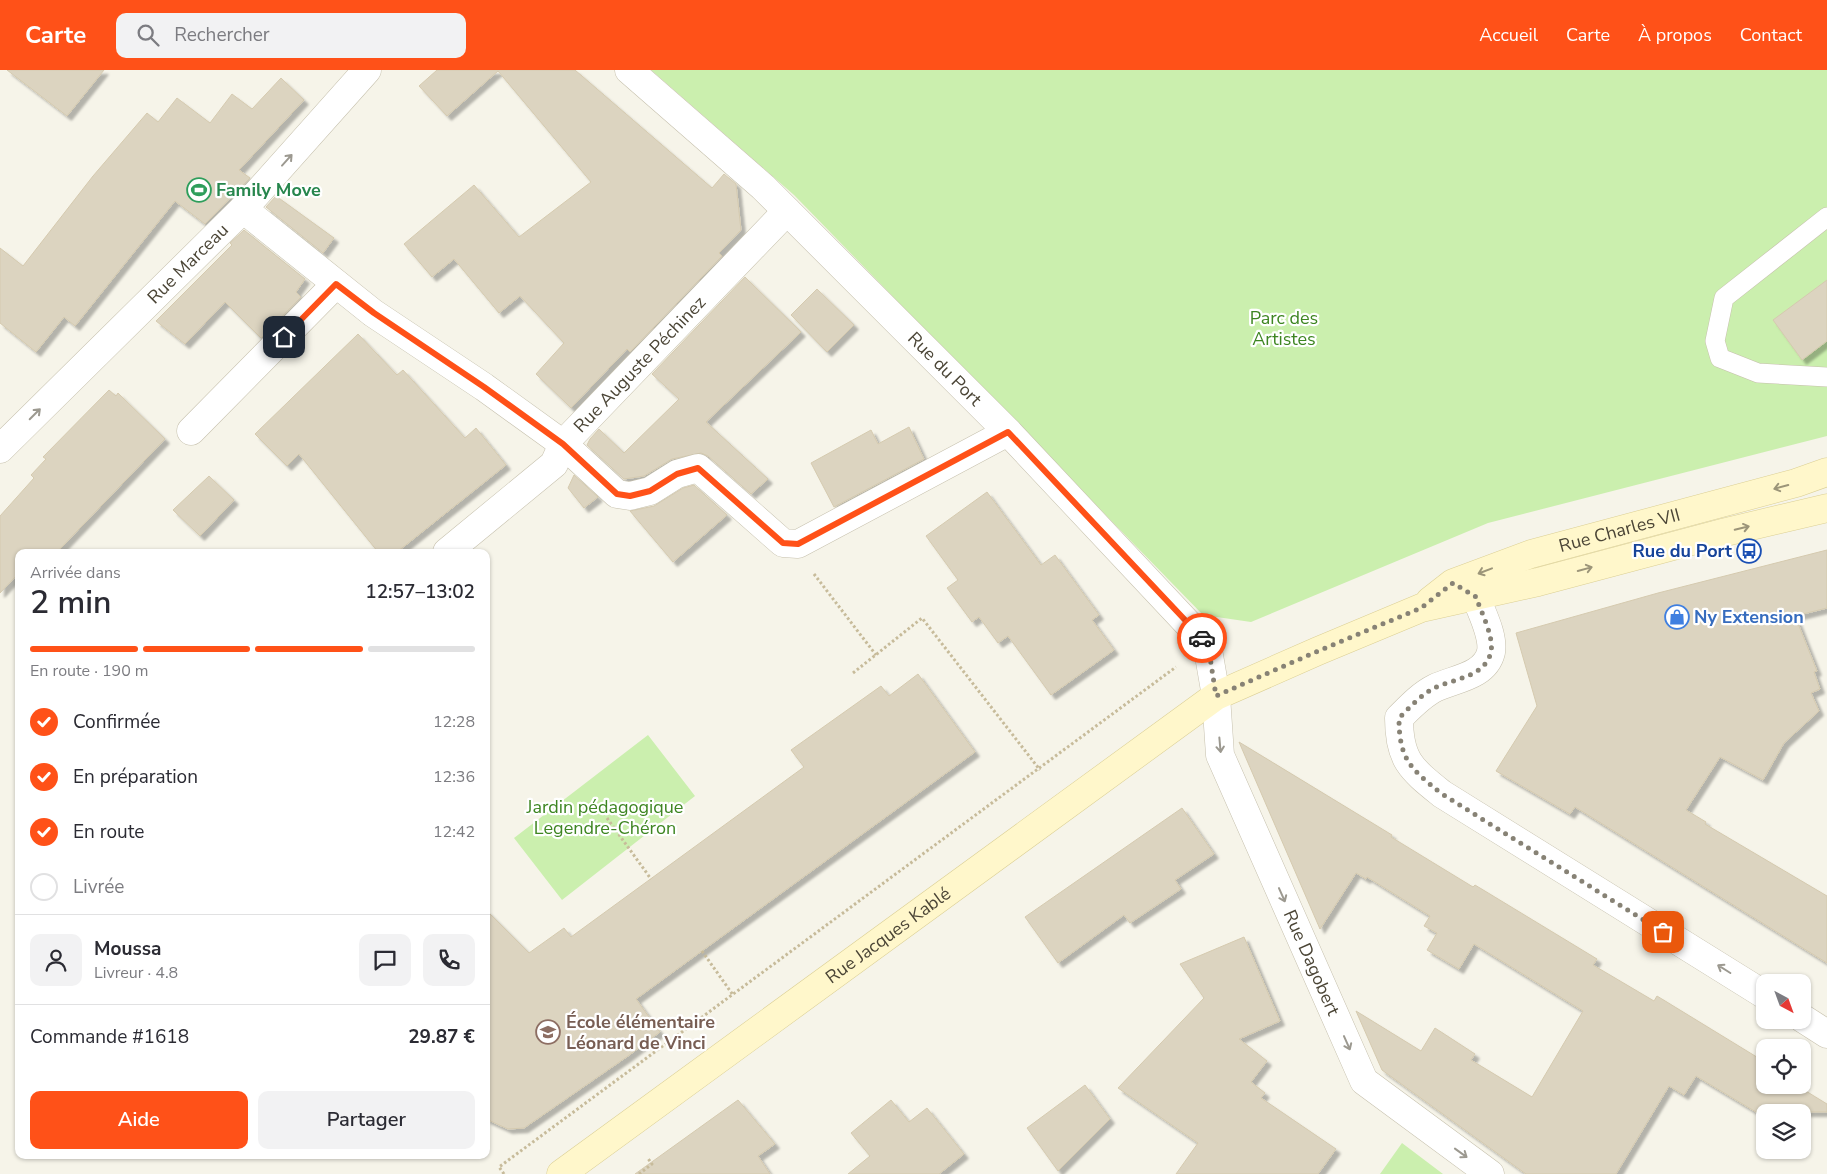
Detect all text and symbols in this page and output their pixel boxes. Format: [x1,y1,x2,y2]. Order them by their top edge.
search box [116,13,466,58]
text: Carte [25,19,86,51]
icon: search [134,21,162,49]
text: Rechercher [174,22,270,48]
text: Accueil [1479,23,1538,47]
text: Carte [1566,23,1610,47]
text: À propos [1638,23,1712,47]
text: Contact [1740,23,1802,47]
one-way arrow [281,153,293,166]
sports icon: Family Move [186,177,212,203]
place label: Family Move [216,178,321,202]
street label: Rue Marceau [142,218,234,309]
street label: Rue Auguste Péchinez [568,291,711,438]
park label: Parc des Artistes [1250,306,1318,351]
pin [263,316,305,358]
icon: home [270,323,298,351]
street label: Rue du Port [902,326,988,412]
one-way arrow [28,408,41,420]
one-way arrow [1773,483,1789,492]
street label: Rue Charles VII [1556,503,1683,558]
one-way arrow [1734,523,1750,532]
bus stop icon: Rue du Port [1736,538,1762,564]
place label: Rue du Port [1632,539,1732,563]
text: Arrivée dans [30,562,121,584]
one-way arrow [1577,564,1593,574]
one-way arrow [1478,567,1493,576]
text: 12:57–13:02 [365,579,475,605]
text: 2 min [30,581,112,624]
shop icon: Ny Extension [1664,604,1690,630]
place label: Ny Extension [1694,605,1804,629]
courier [1177,613,1227,663]
icon: car [1188,624,1216,652]
text: En route · 190 m [30,660,149,682]
icon: check [30,708,58,736]
text: Confirmée [73,709,160,735]
text: 12:28 [433,711,475,733]
one-way arrow [1215,737,1224,753]
icon: check [30,763,58,791]
text: En préparation [73,764,198,790]
text: 12:36 [433,766,475,788]
park label: Jardin pédagogique Legendre-Chéron [526,795,683,840]
icon: check [30,818,58,846]
text: En route [73,819,144,845]
text: 12:42 [433,821,475,843]
text: Livrée [73,874,124,900]
street label: Rue Jacques Kablé [821,881,956,989]
one-way arrow [1277,887,1287,902]
street label: Rue Dagobert [1278,906,1346,1020]
pin [1642,911,1684,953]
icon: bag [1649,918,1677,946]
button: person [30,934,82,986]
button: chat [359,934,411,986]
button: phone [423,934,475,986]
text: Moussa [94,936,161,962]
text: Livreur · 4.8 [94,962,178,984]
one-way arrow [1717,964,1731,974]
north arrow [1756,974,1811,1029]
map controls [1756,974,1811,1159]
place label: École élémentaire Léonard de Vinci [566,1010,715,1055]
school or university icon: École élémentaire Léonard de Vinci [535,1019,561,1045]
text: Commande #1618 [30,1024,189,1050]
text: 29.87 € [408,1024,475,1050]
one-way arrow [1343,1035,1353,1050]
button: locate [1756,1039,1811,1094]
button: Aide [30,1091,248,1149]
button: Partager [258,1091,475,1149]
button: layers [1756,1104,1811,1159]
one-way arrow [1454,1148,1468,1158]

